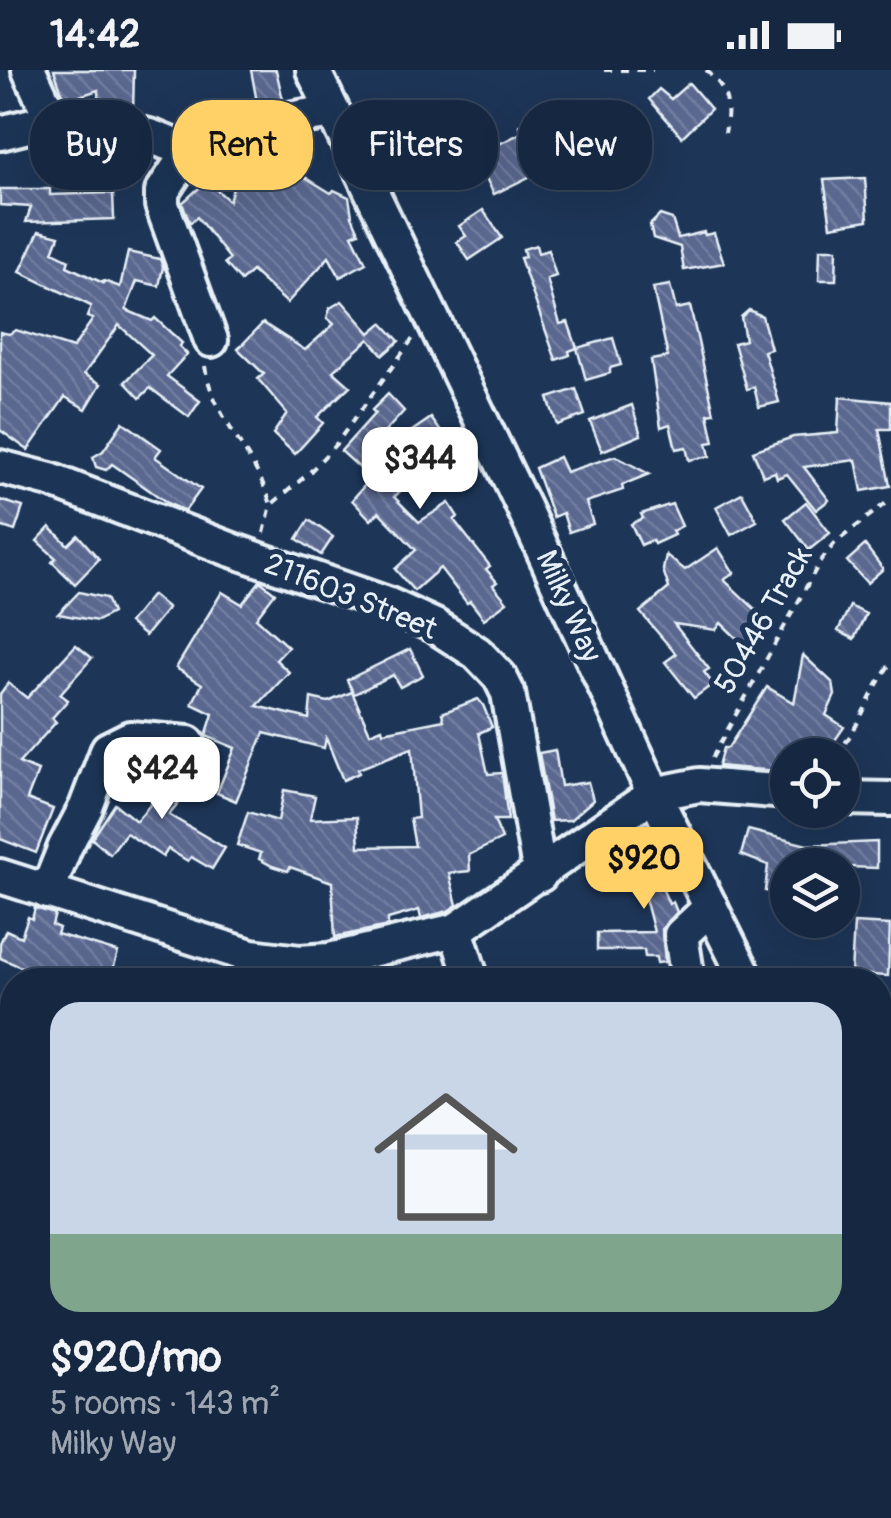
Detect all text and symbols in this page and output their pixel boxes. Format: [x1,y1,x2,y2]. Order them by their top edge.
text: 14:42 [50,11,140,59]
chip: Buy [30,100,152,190]
chip: Rent [172,100,313,190]
chip: Filters [333,100,498,190]
chip: New [518,100,652,190]
pin: $344 [361,427,479,512]
text: $344 [384,439,456,479]
street label: 50446 Track [706,540,821,700]
street label: 211603 Street [259,545,443,648]
street label: Milky Way [528,545,610,668]
pin: $424 [103,737,221,822]
map controls [770,738,860,938]
button: locate [770,738,860,828]
text: $424 [126,749,198,789]
pin: $920 [585,827,703,912]
text: $920 [607,839,681,879]
button: layers [770,848,860,938]
icon: home [356,1067,536,1247]
text: $920/mo [50,1332,222,1384]
text: 5 rooms · 143 m² [50,1384,280,1424]
text: Milky Way [50,1424,176,1464]

